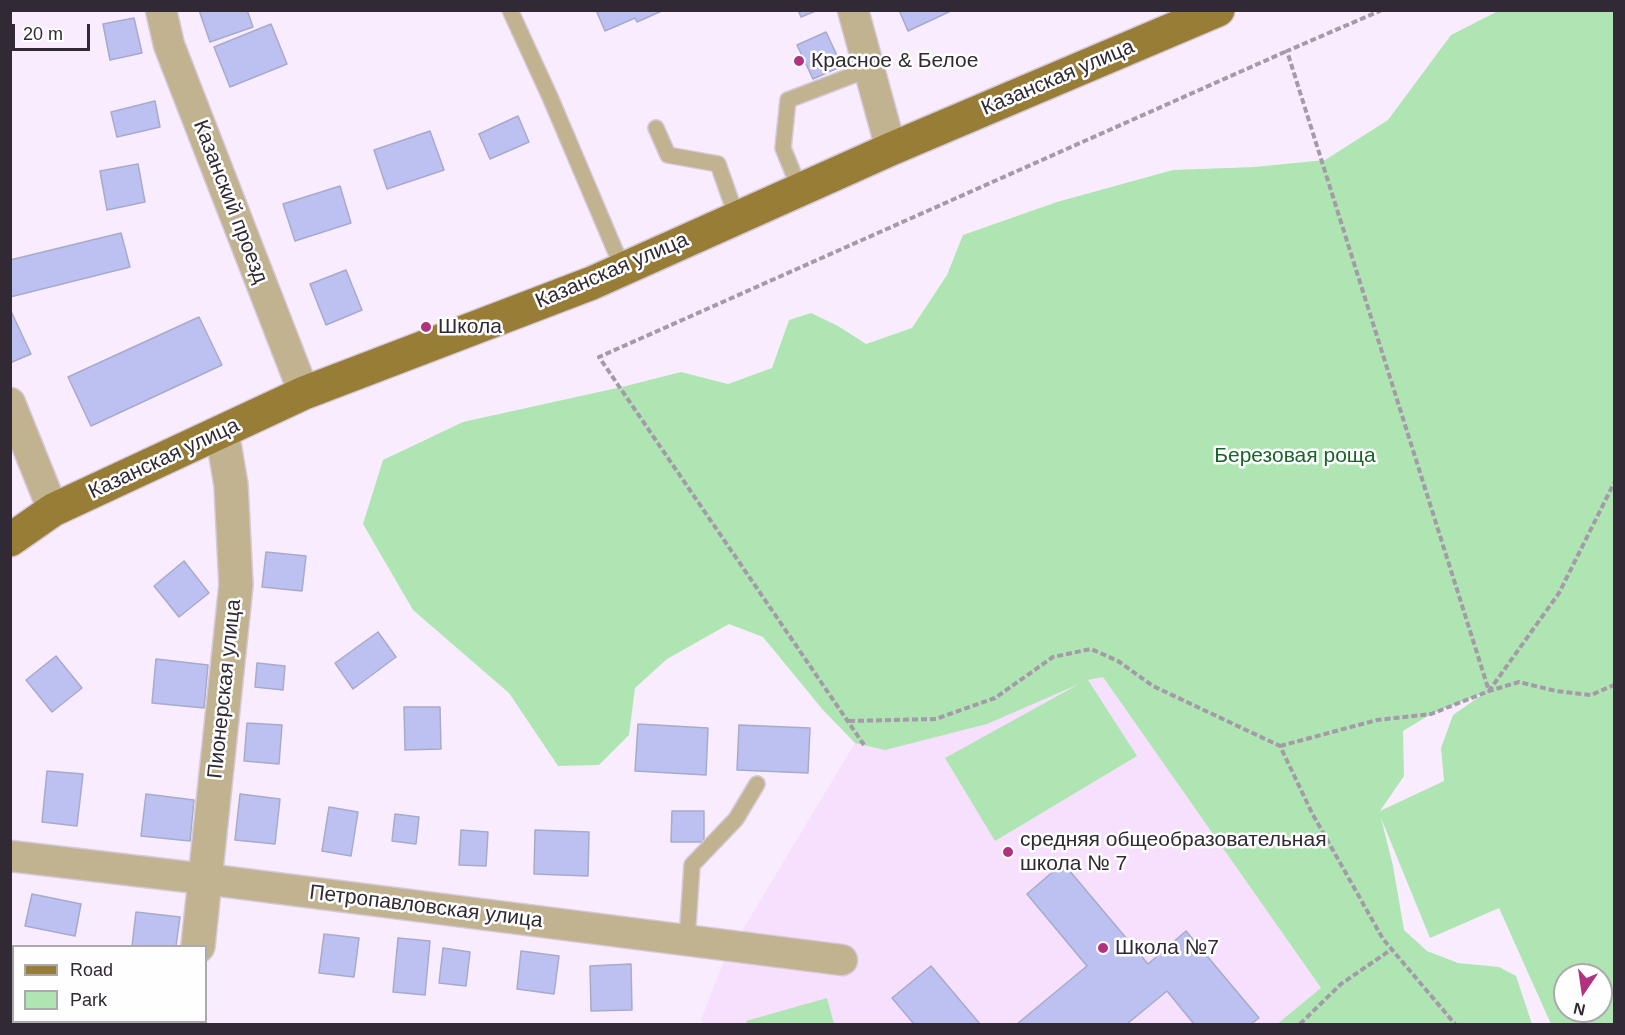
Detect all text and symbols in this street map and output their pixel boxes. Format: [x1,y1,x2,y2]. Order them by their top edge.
scale bar [15,12,93,50]
text: 20 m [23,24,63,44]
street label: Казанская улица [978,34,1138,122]
place label: Красное & Белое [811,48,978,74]
marker: Красное & Белое [792,54,806,68]
street label: Казанский проезд [187,117,273,287]
street label: Казанская улица [532,227,692,315]
place label: Школа [438,314,502,340]
marker: Школа [419,320,433,334]
street label: Казанская улица [85,413,243,505]
park label: Березовая роща [1214,443,1376,469]
street label: Пионерская улица [203,598,247,780]
place label: средняя общеобразовательная школа № 7 [1020,827,1326,877]
marker: средняя общеобразовательная школа № 7 [1001,845,1015,859]
street label: Петропавловская улица [308,880,544,934]
place label: Школа №7 [1115,935,1219,961]
marker: Школа №7 [1096,941,1110,955]
legend [12,945,207,1023]
text: Road [70,960,113,980]
north arrow [1553,963,1613,1023]
text: Park [70,990,107,1010]
text: N [1572,999,1587,1019]

